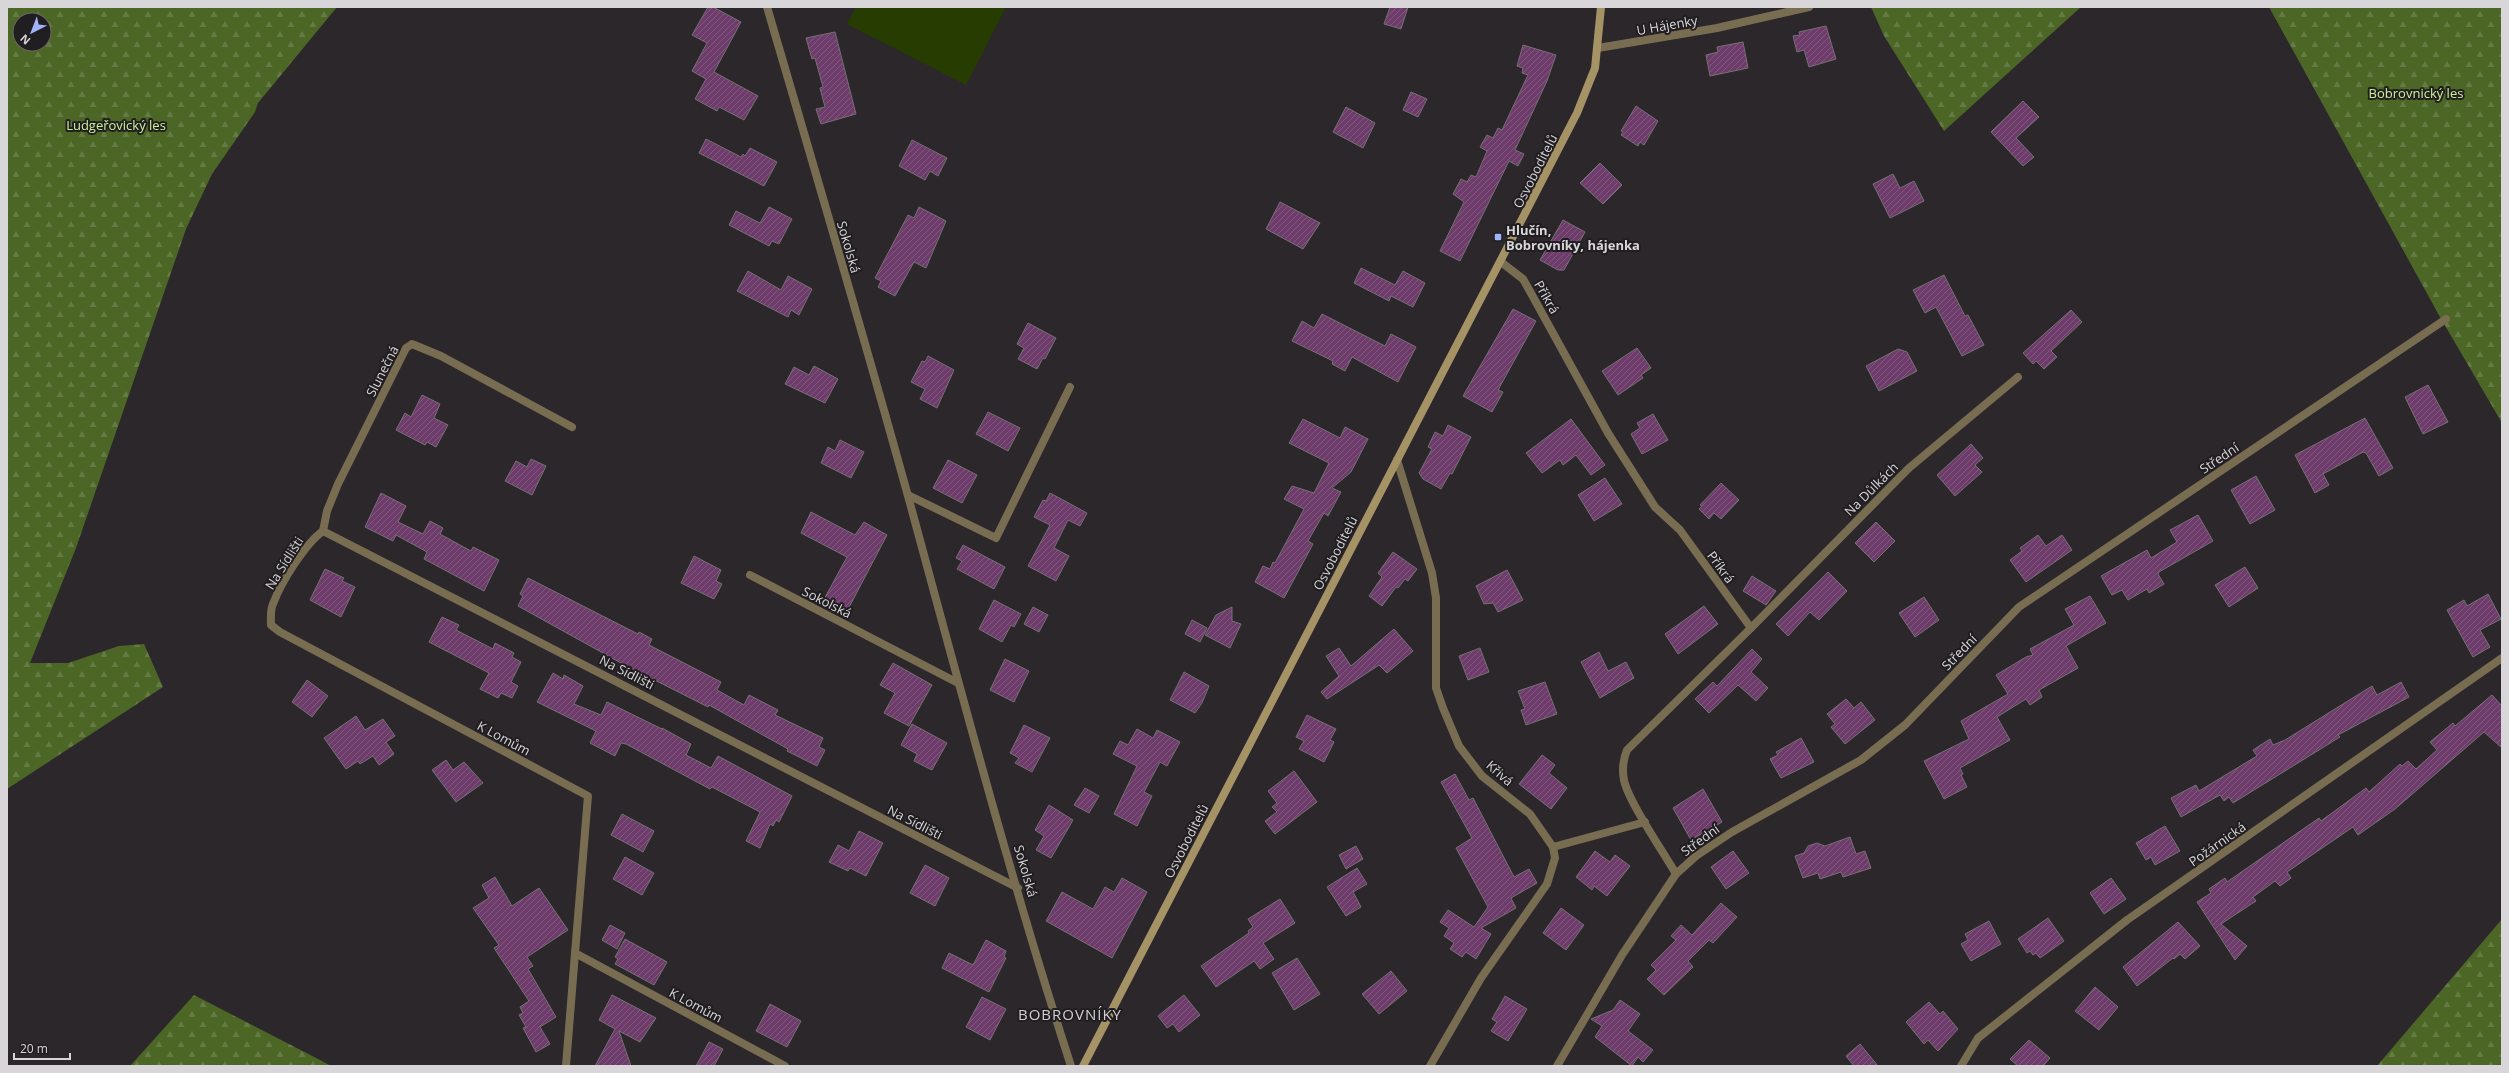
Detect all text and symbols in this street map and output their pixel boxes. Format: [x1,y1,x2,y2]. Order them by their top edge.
street label: U Hájenky [1635,11,1699,39]
north arrow [12,12,52,52]
text: N [17,31,33,48]
park label: Bobrovnický les [2369,84,2463,102]
park label: Ludgeřovický les [66,116,166,134]
street label: Osvoboditelů [1509,131,1561,211]
street label: Sokolská [833,219,865,275]
place label: Hlučín, Bobrovníky, hájenka [1506,221,1640,254]
marker: Hlučín, Bobrovníky, hájenka [1493,232,1503,242]
street label: Příkrá [1530,277,1564,317]
street label: Slunečná [361,342,403,400]
street label: Střední [2196,438,2243,478]
street label: Na Důlkách [1840,458,1902,520]
street label: Osvoboditelů [1309,513,1361,593]
street label: Na Sídlišti [261,533,307,593]
street label: Příkrá [1703,547,1739,587]
street label: Sokolská [799,582,855,622]
street label: Střední [1937,630,1981,674]
street label: Na Sídlišti [596,650,658,694]
street label: K Lomům [474,716,534,760]
street label: Křivá [1483,756,1517,790]
street label: Na Sídlišti [884,800,946,844]
street label: Osvoboditelů [1160,801,1212,881]
street label: Požárnická [2185,818,2249,870]
street label: Střední [1677,819,1723,860]
street label: Sokolská [1010,843,1042,899]
street label: K Lomům [666,983,726,1027]
district label: BOBROVNÍKY [1018,1004,1122,1024]
scale bar [14,1035,70,1061]
text: 20 m [20,1040,48,1057]

